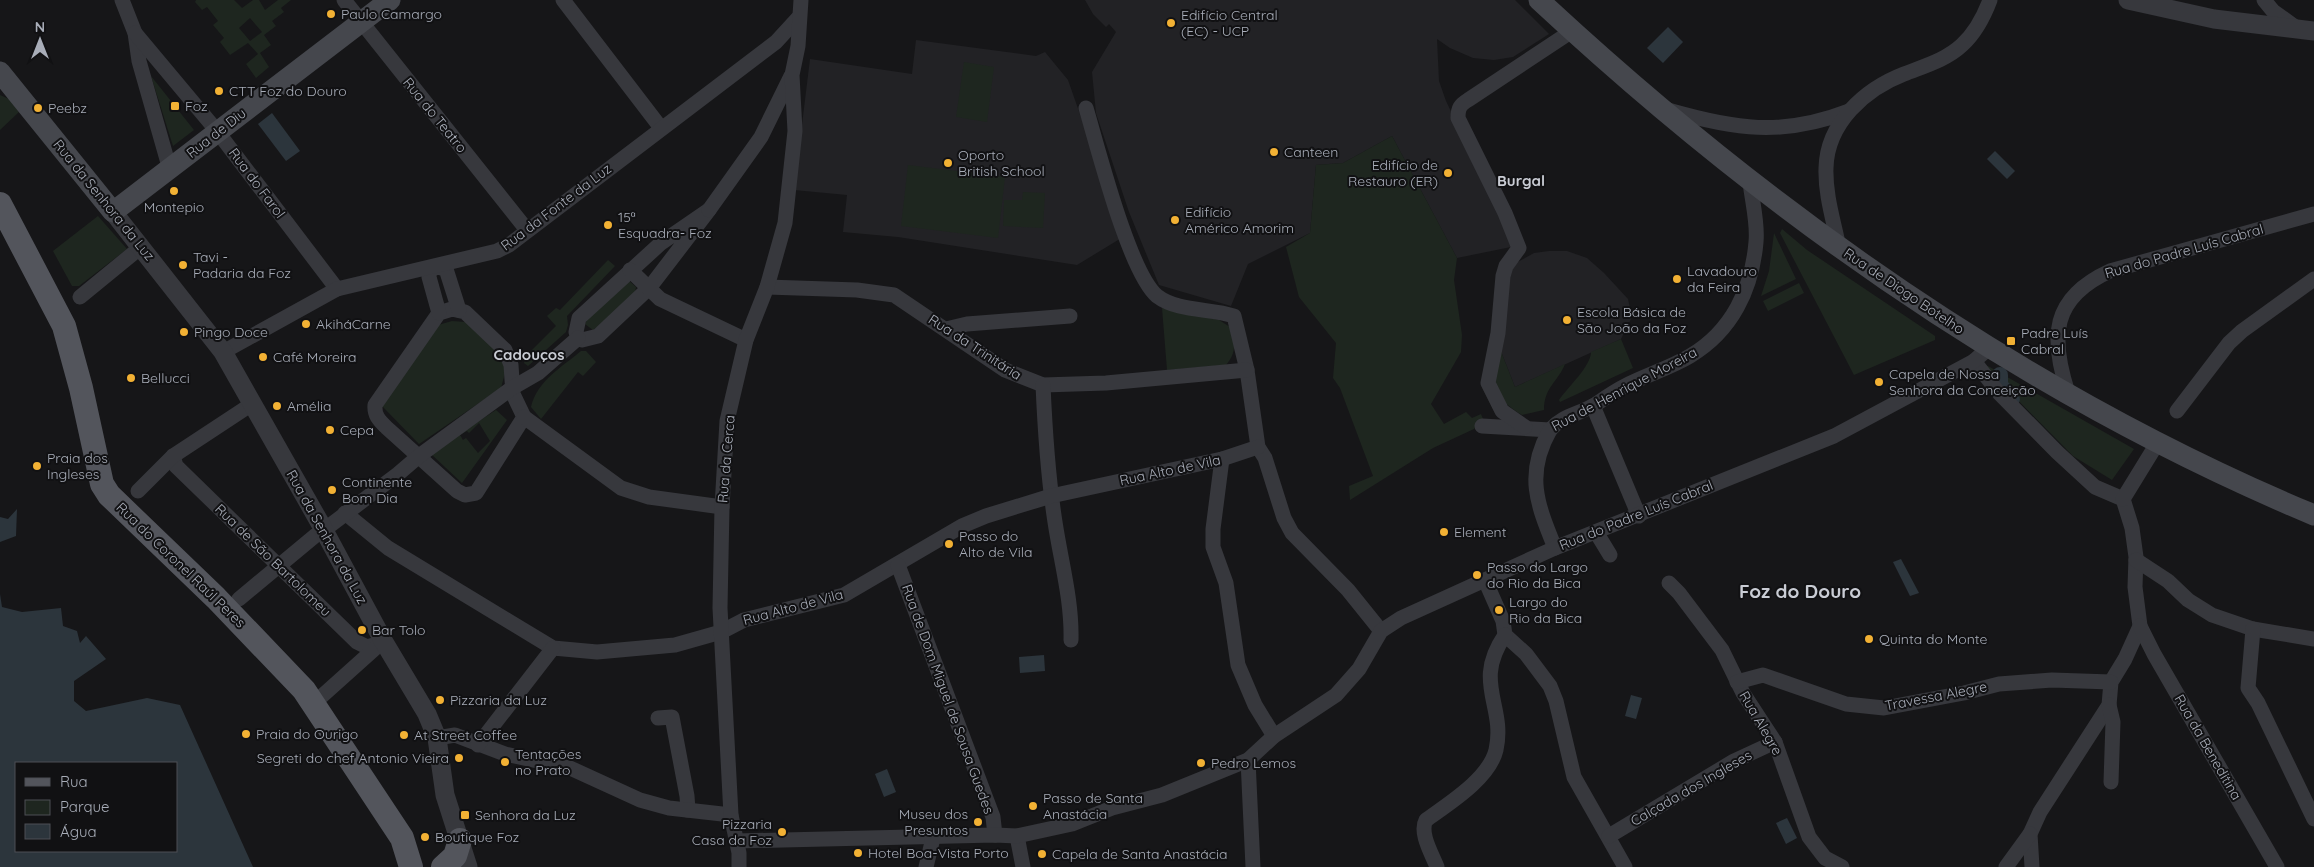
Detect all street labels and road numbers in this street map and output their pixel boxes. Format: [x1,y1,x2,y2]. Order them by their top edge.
street label: Rua do Teatro [399,74,471,156]
street label: Rua de Diu [183,104,249,162]
street label: Rua da Senhora da Luz [49,136,159,265]
street label: Rua do Farol [225,144,289,222]
street label: Rua da Fonte da Luz [497,159,615,254]
street label: Rua do Padre Luís Cabral [2103,220,2265,282]
street label: Rua de Diogo Botelho [1840,244,1968,338]
street label: Rua da Trinitária [925,310,1025,384]
street label: Rua de Henrique Moreira [1548,343,1700,435]
street label: Rua da Cerca [713,414,739,504]
street label: Rua Alto de Vila [1118,450,1222,490]
street label: Rua da Senhora da Luz [283,467,372,608]
street label: Rua do Padre Luís Cabral [1557,476,1715,554]
street label: Rua do Coronel Raúl Peres [113,498,249,632]
street label: Rua de São Bartolomeu [211,500,335,620]
street label: Rua de Dom Miguel de Sousa Guedes [898,582,998,816]
street label: Rua Alto de Vila [741,585,845,629]
street label: Travessa Alegre [1883,677,1989,715]
street label: Rua Alegre [1735,688,1787,758]
street label: Rua da Beneditina [2170,691,2246,803]
street label: Calçada dos Ingleses [1627,746,1755,830]

